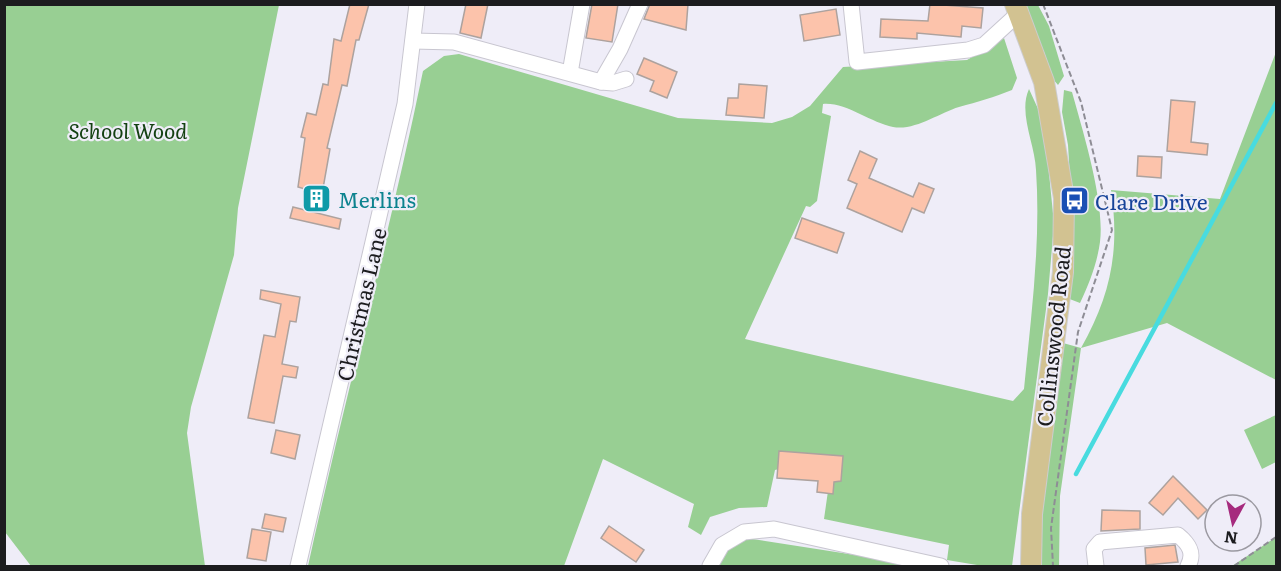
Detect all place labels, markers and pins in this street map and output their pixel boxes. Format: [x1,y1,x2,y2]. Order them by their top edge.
building icon: Merlins [301,182,333,214]
place label: Merlins [338,183,416,214]
bus stop icon: Clare Drive [1058,184,1090,216]
place label: Clare Drive [1095,185,1208,216]

